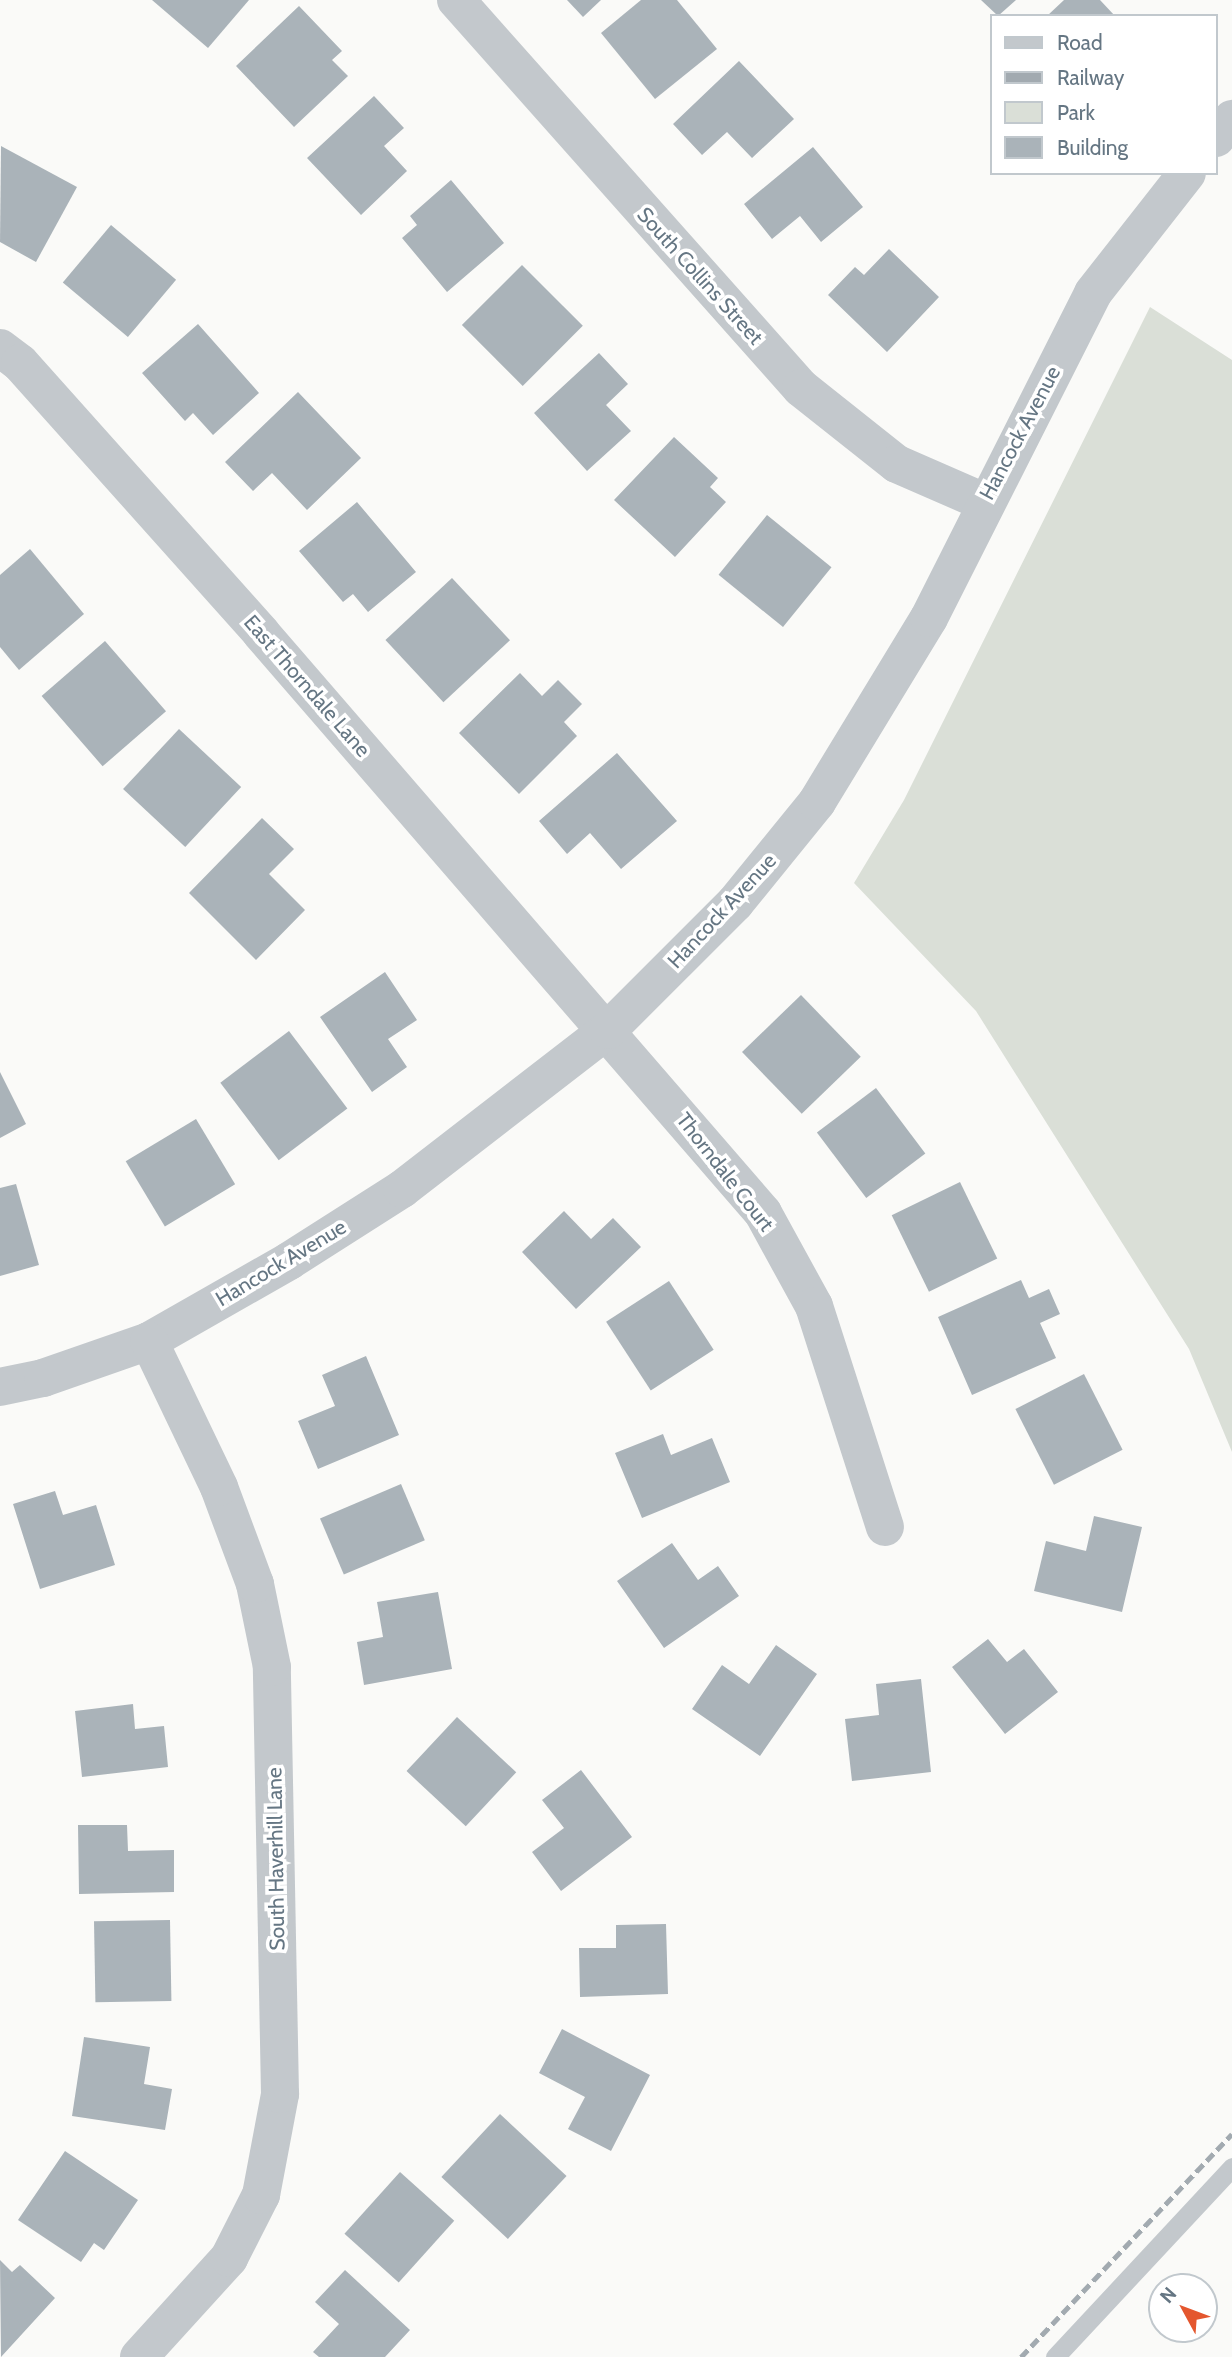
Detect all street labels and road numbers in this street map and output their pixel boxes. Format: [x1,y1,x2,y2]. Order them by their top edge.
street label: South Collins Street [632,202,768,350]
street label: Hancock Avenue [974,362,1066,504]
street label: East Thorndale Lane [239,610,375,762]
street label: Hancock Avenue [662,848,782,974]
street label: Thorndale Court [671,1108,779,1236]
street label: Hancock Avenue [211,1214,351,1312]
street label: South Haverhill Lane [262,1767,290,1951]

